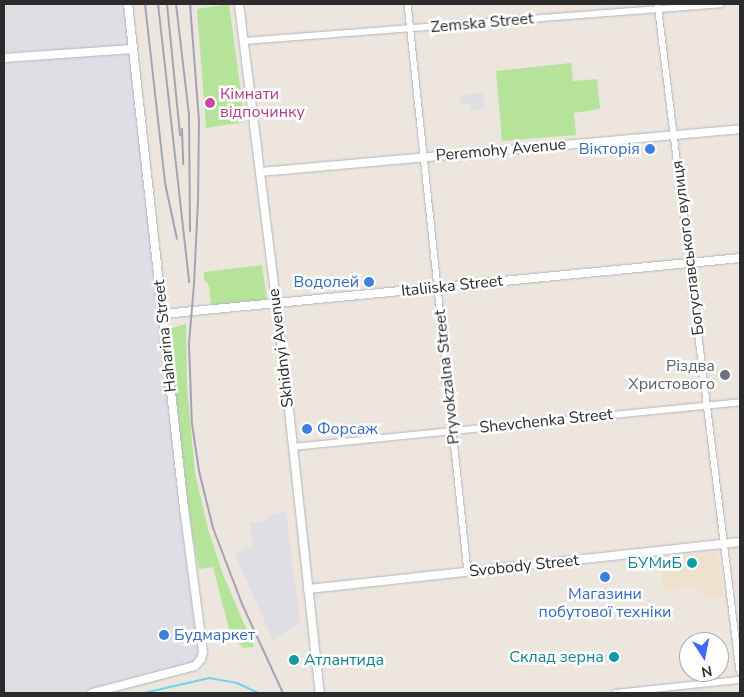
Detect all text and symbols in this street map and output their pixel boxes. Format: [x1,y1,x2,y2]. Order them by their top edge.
street label: Zemska Street [430,9,534,37]
place label: Кімнати відпочинку [220,84,305,122]
marker: Кімнати відпочинку [204,97,216,109]
street label: Peremohy Avenue [435,135,567,165]
place label: Вікторія [579,139,640,159]
marker: Вікторія [644,143,656,155]
street label: Богуславського вулиця [668,159,708,337]
street label: Italiiska Street [400,271,504,301]
place label: Водолей [294,272,359,292]
marker: Водолей [363,276,375,288]
street label: Haharina Street [150,279,180,393]
street label: Skhidnyi Avenue [264,288,298,408]
street label: Pryvokzalna Street [430,309,464,445]
place label: Різдва Христового [628,356,715,394]
marker: Різдва Христового [719,369,731,381]
street label: Shevchenka Street [479,404,613,438]
place label: Форсаж [317,419,378,439]
marker: Форсаж [301,423,313,435]
street label: Svobody Street [468,551,580,581]
place label: БУМиБ [628,553,682,573]
marker: БУМиБ [686,557,698,569]
marker: Магазини побутової техніки [599,571,611,583]
place label: Магазини побутової техніки [539,584,671,622]
place label: Будмаркет [174,625,255,645]
marker: Будмаркет [158,629,170,641]
north arrow [679,632,729,682]
place label: Склад зерна [509,647,604,667]
place label: Атлантида [304,650,384,670]
marker: Склад зерна [608,651,620,663]
marker: Атлантида [288,654,300,666]
text: N [700,661,714,682]

